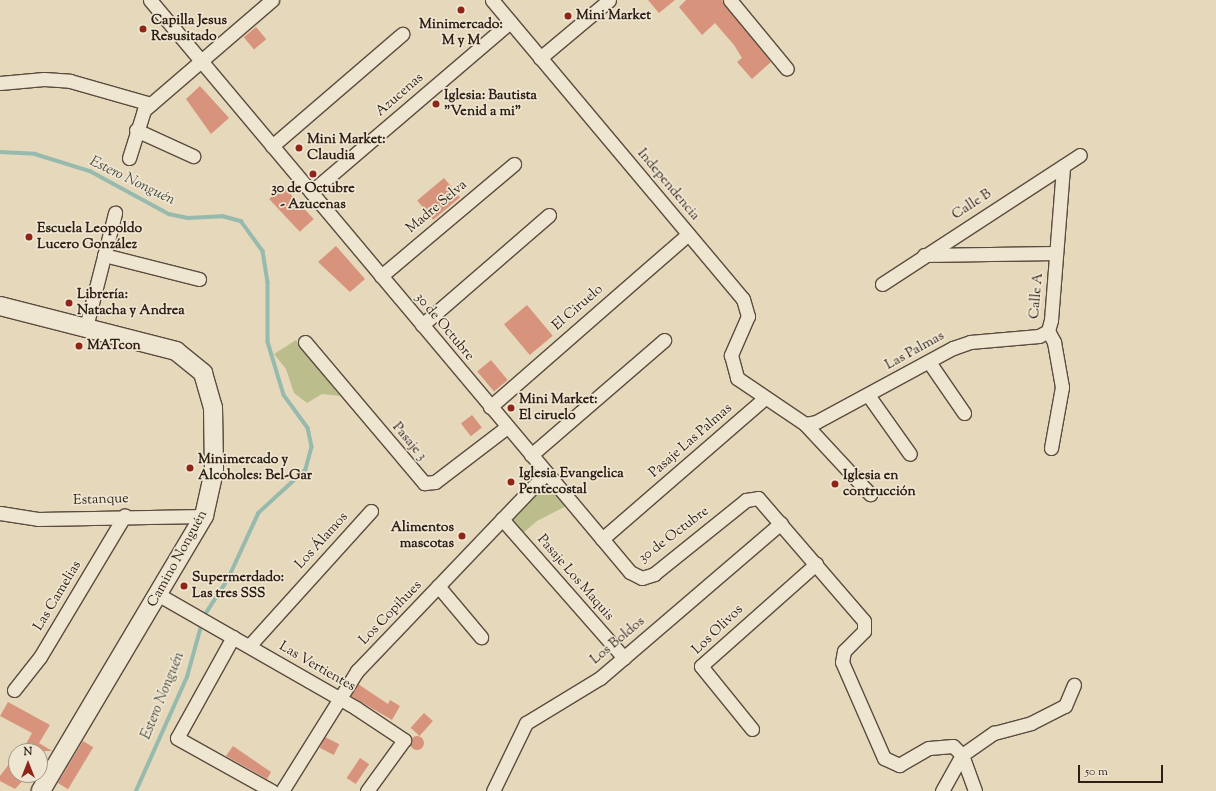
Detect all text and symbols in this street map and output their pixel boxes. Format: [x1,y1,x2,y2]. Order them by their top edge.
marker: Minimercado: M y M [456,5,466,15]
place label: Mini Market [576,8,651,24]
marker: Mini Market [563,11,573,21]
place label: Capilla Jesus Resusitado [151,13,227,46]
place label: Minimercado: M y M [419,17,503,50]
marker: Capilla Jesus Resusitado [138,24,148,34]
street label: Azucenas [373,70,427,120]
place label: Iglesia: Bautista "Venid a mi" [444,88,537,120]
marker: Iglesia: Bautista "Venid a mi" [431,99,441,109]
place label: Mini Market: Claudia [307,132,386,164]
marker: Mini Market: Claudia [294,143,304,153]
street label: Independencia [633,146,703,224]
water label: Estero Nonguén [86,153,178,209]
marker: 30 de Octubre - Azucenas [308,169,318,179]
street label: Madre Selva [403,177,471,237]
place label: 30 de Octubre - Azucenas [271,181,355,214]
street label: Calle B [949,186,995,224]
place label: Escuela Leopoldo Lucero González [37,221,142,254]
marker: Escuela Leopoldo Lucero González [24,232,34,242]
street label: Calle A [1027,272,1047,320]
street label: El Ciruelo [549,281,607,335]
place label: Librería: Natacha y Andrea [77,287,185,320]
street label: 30 de Octubre [411,290,477,364]
marker: Librería: Natacha y Andrea [64,298,74,308]
street label: Las Palmas [883,328,947,374]
place label: MATcon [87,338,141,354]
marker: MATcon [74,341,84,351]
place label: Mini Market: El ciruelo [519,392,598,424]
street label: Pasaje Las Palmas [646,400,736,482]
marker: Mini Market: El ciruelo [506,403,516,413]
street label: Pasaje 3 [388,419,430,465]
place label: Minimercado y Alcoholes: Bel-Gar [198,452,312,484]
marker: Minimercado y Alcoholes: Bel-Gar [185,463,195,473]
place label: Iglesia Evangelica Pentecostal [519,466,624,498]
place label: Iglesia en contrucción [843,468,916,500]
marker: Iglesia Evangelica Pentecostal [506,477,516,487]
marker: Iglesia en contrucción [830,479,840,489]
street label: Estanque [73,491,129,509]
street label: 30 de Octubre [636,503,712,567]
street label: Camino Nonguén [144,508,212,610]
street label: Los Álamos [292,509,352,573]
place label: Alimentos mascotas [391,520,454,552]
marker: Alimentos mascotas [457,531,467,541]
street label: Pasaje Los Maquis [533,532,617,624]
street label: Las Camelias [31,558,85,634]
place label: Supermerdado: Las tres SSS [192,570,284,602]
street label: Los Copihues [356,577,426,649]
marker: Supermerdado: Las tres SSS [179,581,189,591]
street label: Los Olivos [689,602,747,658]
street label: Los Boldos [587,613,649,669]
street label: Las Vertientes [276,638,358,696]
water label: Estero Nonguén [137,650,189,742]
north arrow [8,743,48,783]
text: N [24,744,32,760]
scale bar [1080,757,1165,783]
text: 50 m [1085,763,1108,781]

